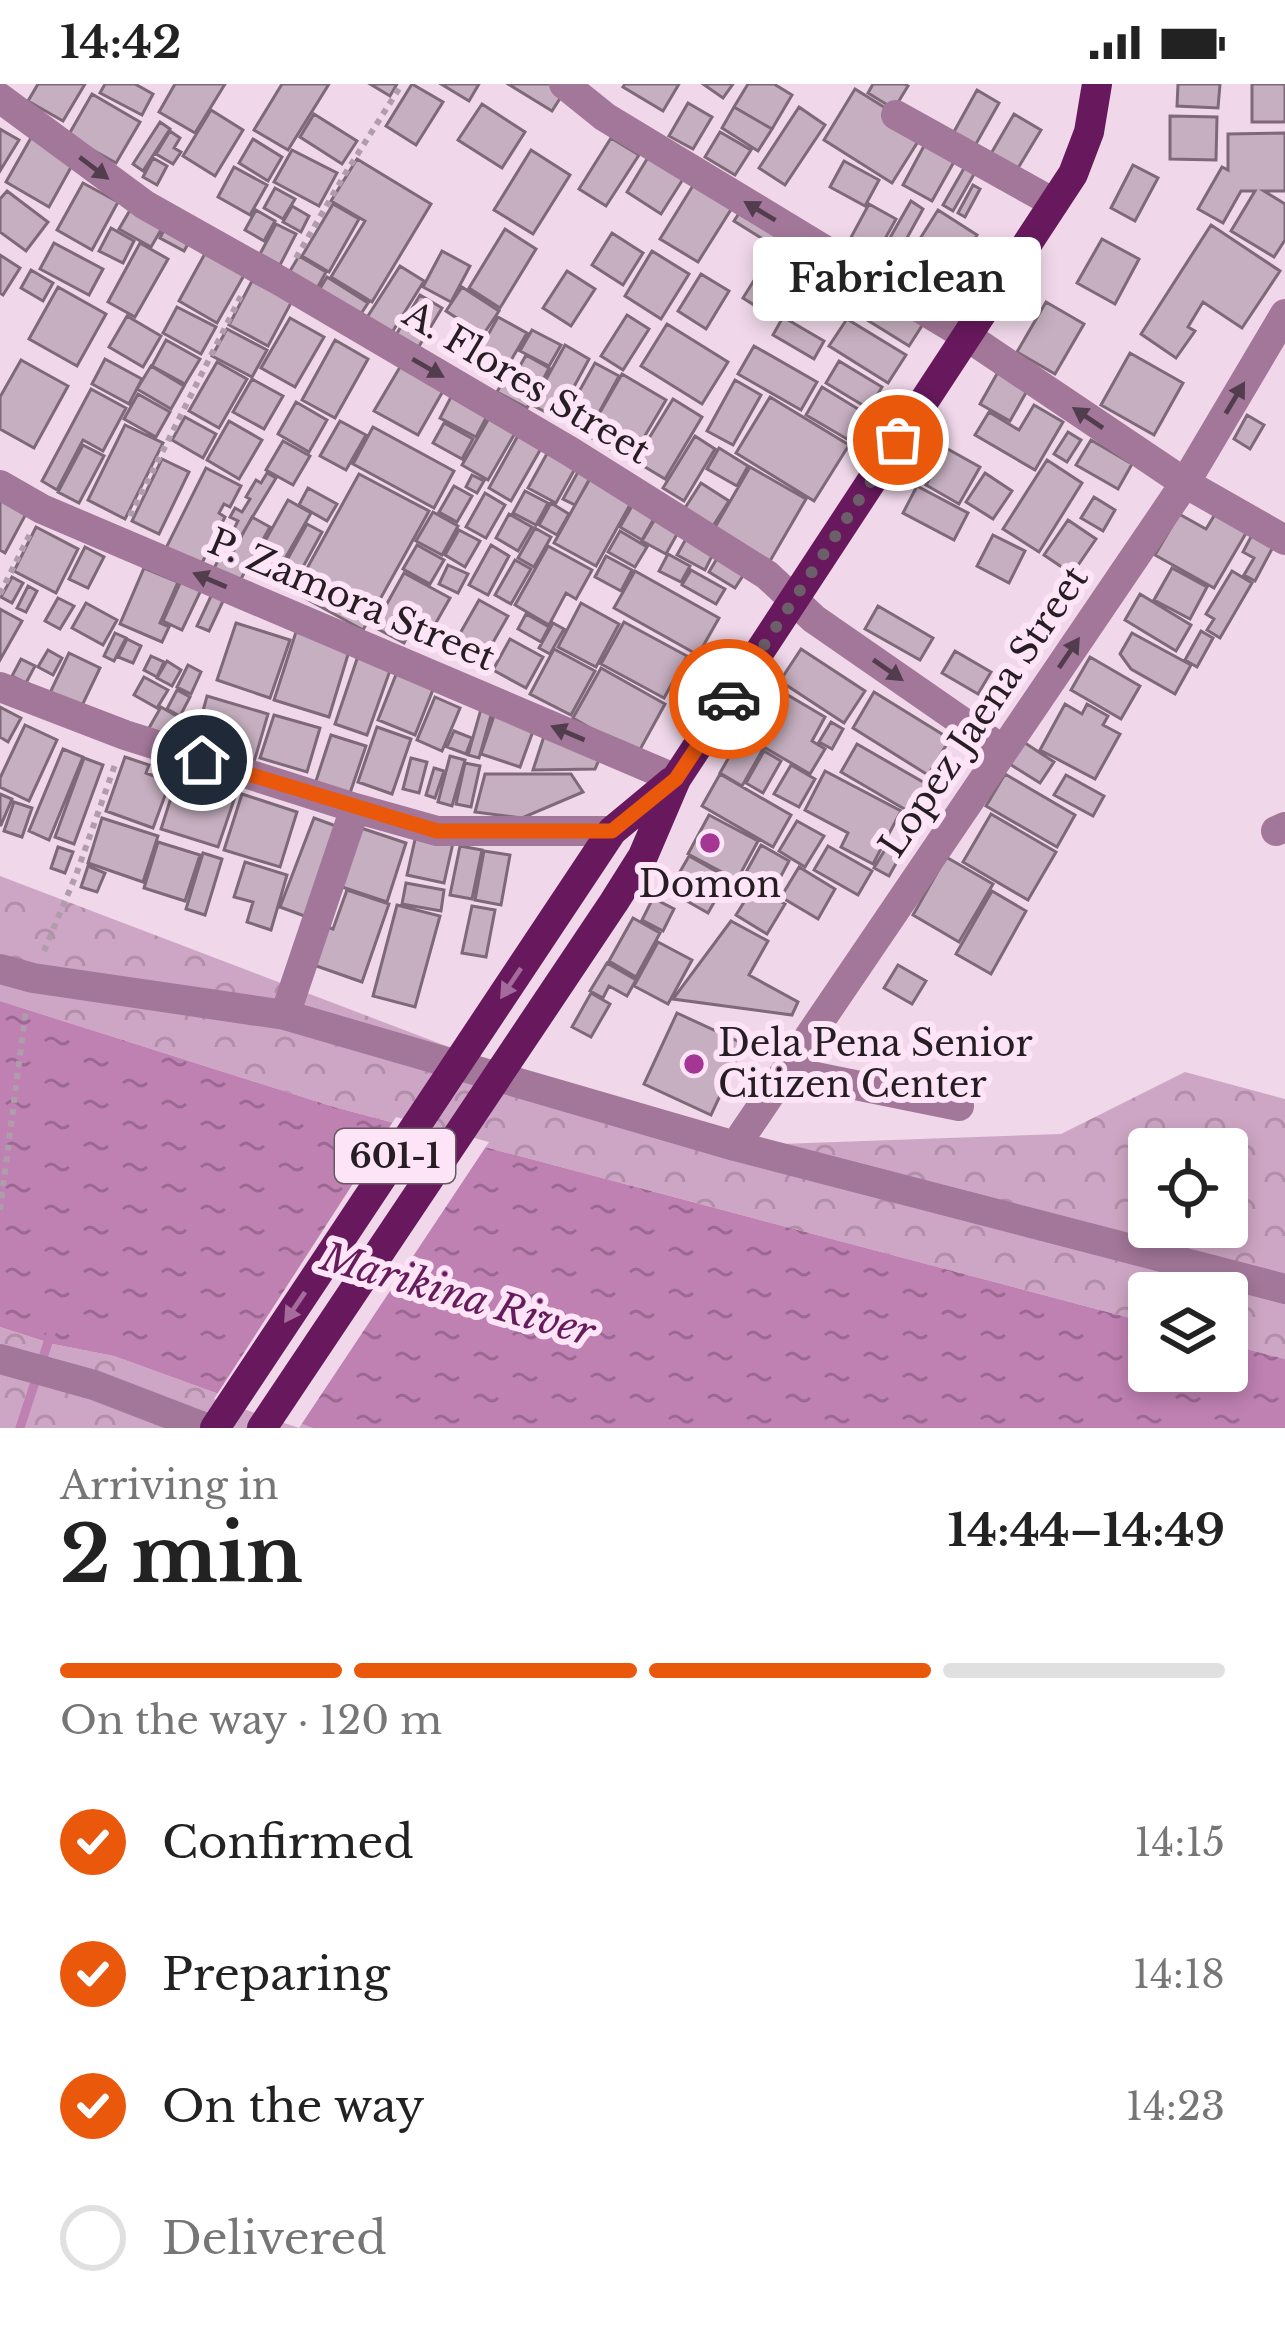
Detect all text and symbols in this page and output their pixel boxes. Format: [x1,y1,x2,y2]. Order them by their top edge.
text: 14:42 [60,14,181,70]
one-way arrow [78,155,110,179]
one-way arrow [743,201,777,222]
callout: Fabriclean [754,236,1042,320]
text: Fabriclean [788,254,1006,303]
street label: A. Flores Street [395,291,658,474]
one-way arrow [411,357,445,378]
one-way arrow [1224,381,1245,415]
pin [847,389,949,491]
icon: bag [865,407,931,473]
one-way arrow [1071,407,1104,429]
street label: P. Zamora Street [202,519,502,680]
street label: Lopez Jaena Street [869,557,1098,866]
one-way arrow [192,569,227,589]
one-way arrow [1057,637,1080,670]
courier [669,639,789,759]
one-way arrow [871,658,904,681]
icon: car [696,666,762,732]
pin [151,709,253,811]
one-way arrow [550,723,586,742]
icon: home [169,727,235,793]
marker: Domon [697,830,723,856]
place label: Domon [639,862,781,907]
one-way arrow [501,966,523,999]
place label: Dela Pena Senior Citizen Center [718,1021,1033,1107]
marker: Dela Pena Senior Citizen Center [681,1051,707,1077]
map controls [1128,1128,1248,1392]
button: locate [1128,1128,1248,1248]
road number: 601-1 [335,1129,455,1183]
water label: Marikina River [313,1231,602,1358]
button: layers [1128,1272,1248,1392]
one-way arrow [284,1291,306,1324]
text: Arriving in [60,1461,279,1510]
text: 14:44–14:49 [948,1502,1225,1558]
text: 2 min [60,1506,303,1603]
text: On the way · 120 m [60,1696,442,1745]
icon: check [60,1809,126,1875]
text: Confirmed [162,1814,414,1870]
text: 14:15 [1134,1818,1225,1867]
icon: check [60,1941,126,2007]
text: Preparing [162,1946,390,2002]
text: 14:18 [1133,1950,1225,1999]
icon: check [60,2073,126,2139]
text: On the way [162,2078,425,2134]
text: 14:23 [1126,2082,1225,2131]
text: Delivered [162,2210,387,2266]

